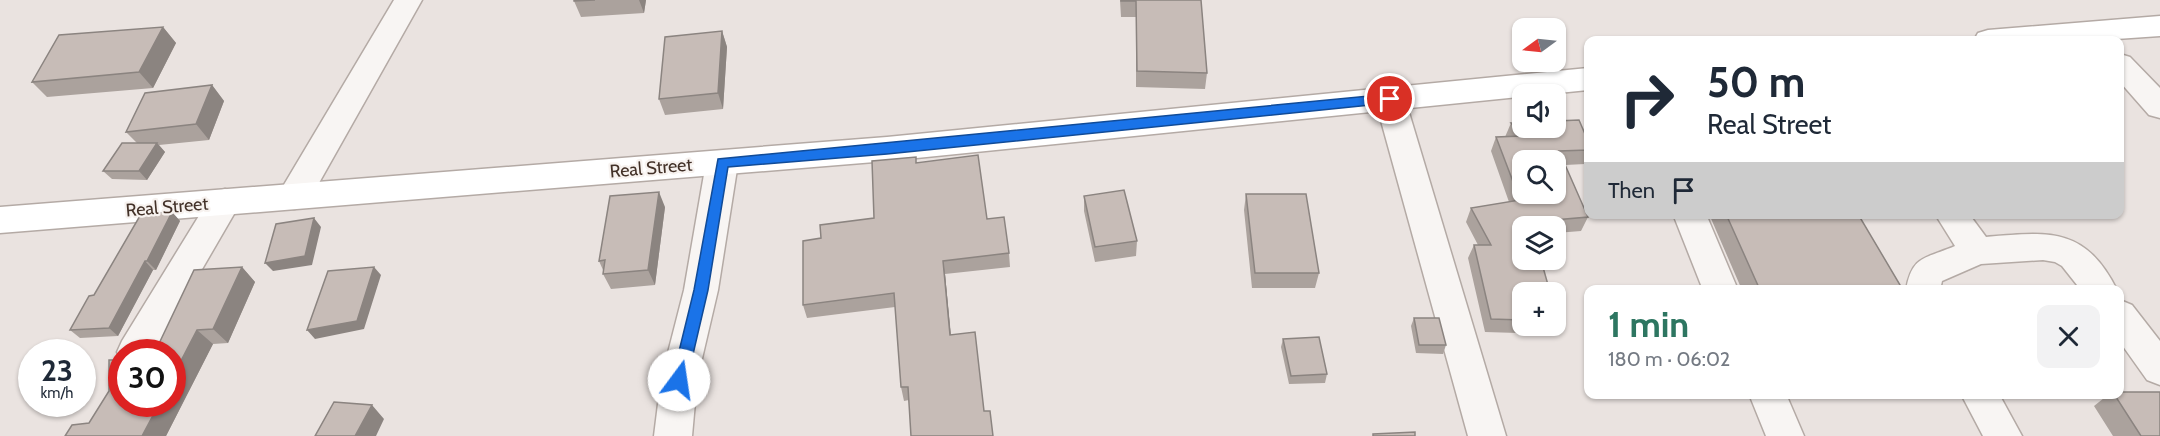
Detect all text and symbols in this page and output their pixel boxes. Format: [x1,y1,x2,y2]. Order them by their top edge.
north arrow [1512,18,1566,72]
map controls [1512,18,1566,336]
text: 50 m [1707,56,1805,108]
icon: right [1608,60,1686,138]
pin [1364,73,1415,124]
icon: arrive [1373,82,1406,115]
button: sound [1512,84,1566,138]
text: Real Street [1707,108,1831,141]
button: search [1512,150,1566,204]
street label: Real Street [609,153,693,183]
icon: arrive [1667,174,1700,207]
text: Then [1608,177,1655,204]
street label: Real Street [125,192,209,222]
button: layers [1512,216,1566,270]
button: + [1512,282,1566,336]
text: 1 min [1608,302,1689,346]
button: close [2037,305,2100,368]
speed limit sign: 30 [108,339,186,417]
text: 180 m · 06:02 [1608,347,1730,371]
position arrow [647,348,711,412]
text: 23 [41,352,73,389]
text: km/h [41,384,73,402]

